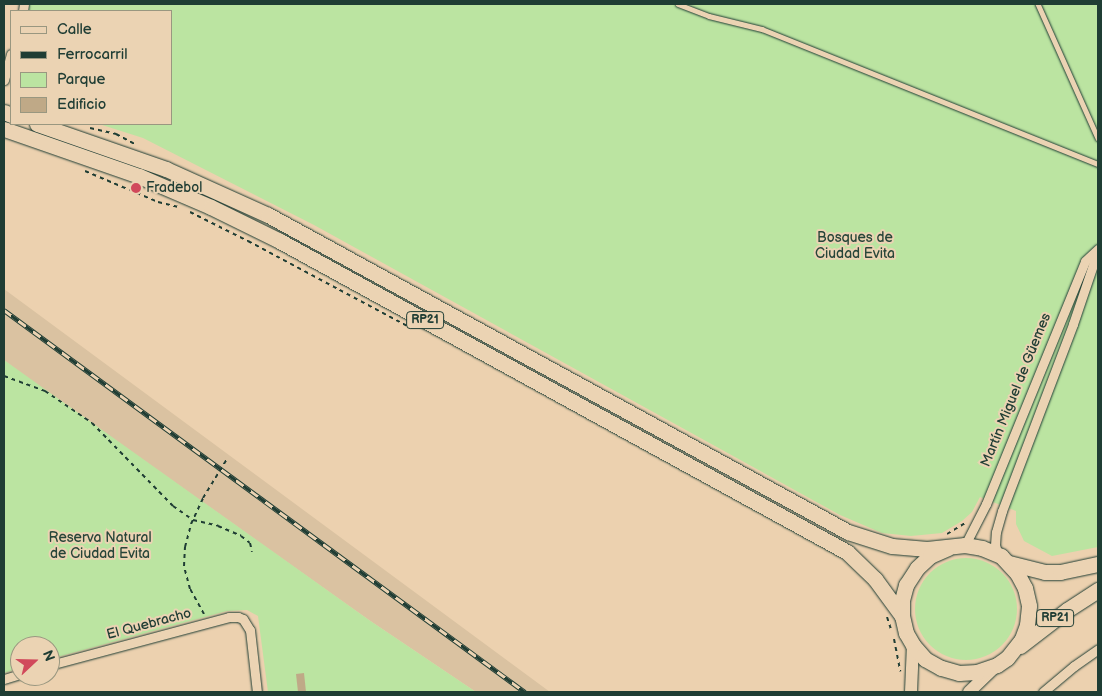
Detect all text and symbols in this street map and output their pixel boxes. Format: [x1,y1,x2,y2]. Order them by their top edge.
legend [10,10,172,125]
text: Calle [57,20,92,39]
text: Ferrocarril [57,45,128,64]
text: Parque [57,70,105,89]
text: Edificio [57,95,106,114]
place label: Fradebol [146,180,202,196]
marker: Fradebol [130,182,142,194]
park label: Bosques de Ciudad Evita [815,230,895,262]
road number: RP21 [405,310,445,330]
street label: Martín Miguel de Güemes [977,311,1055,469]
park label: Reserva Natural de Ciudad Evita [48,530,152,562]
street label: El Quebracho [105,605,193,643]
road number: RP21 [1035,608,1075,628]
north arrow [10,636,60,686]
text: N [39,648,58,664]

